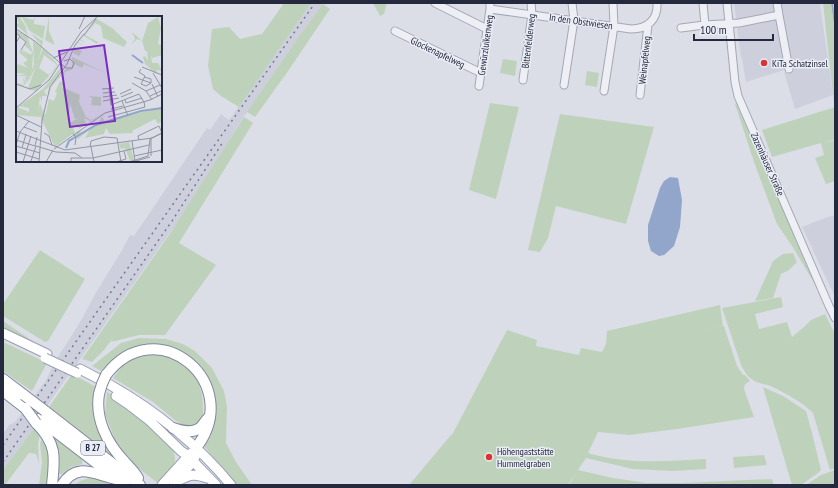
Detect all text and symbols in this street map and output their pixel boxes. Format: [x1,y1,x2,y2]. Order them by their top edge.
street label: In den Obstwiesen [548,11,613,32]
street label: Bittenfelderweg [519,13,538,69]
street label: Gewürzluikenweg [475,14,496,76]
inset map [16,16,162,162]
scale bar [694,16,773,42]
text: 100 m [700,22,727,37]
street label: Glockenapfelweg [409,34,467,71]
street label: Weinapfelweg [636,35,653,85]
place label: KiTa Schatzinsel [772,57,828,70]
marker: KiTa Schatzinsel [759,58,769,68]
street label: Zazenhäuser Straße [748,130,787,198]
road number: B 27 [81,441,105,455]
place label: Höhengaststätte Hummelgraben [497,445,554,470]
marker: Höhengaststätte Hummelgraben [484,452,494,462]

